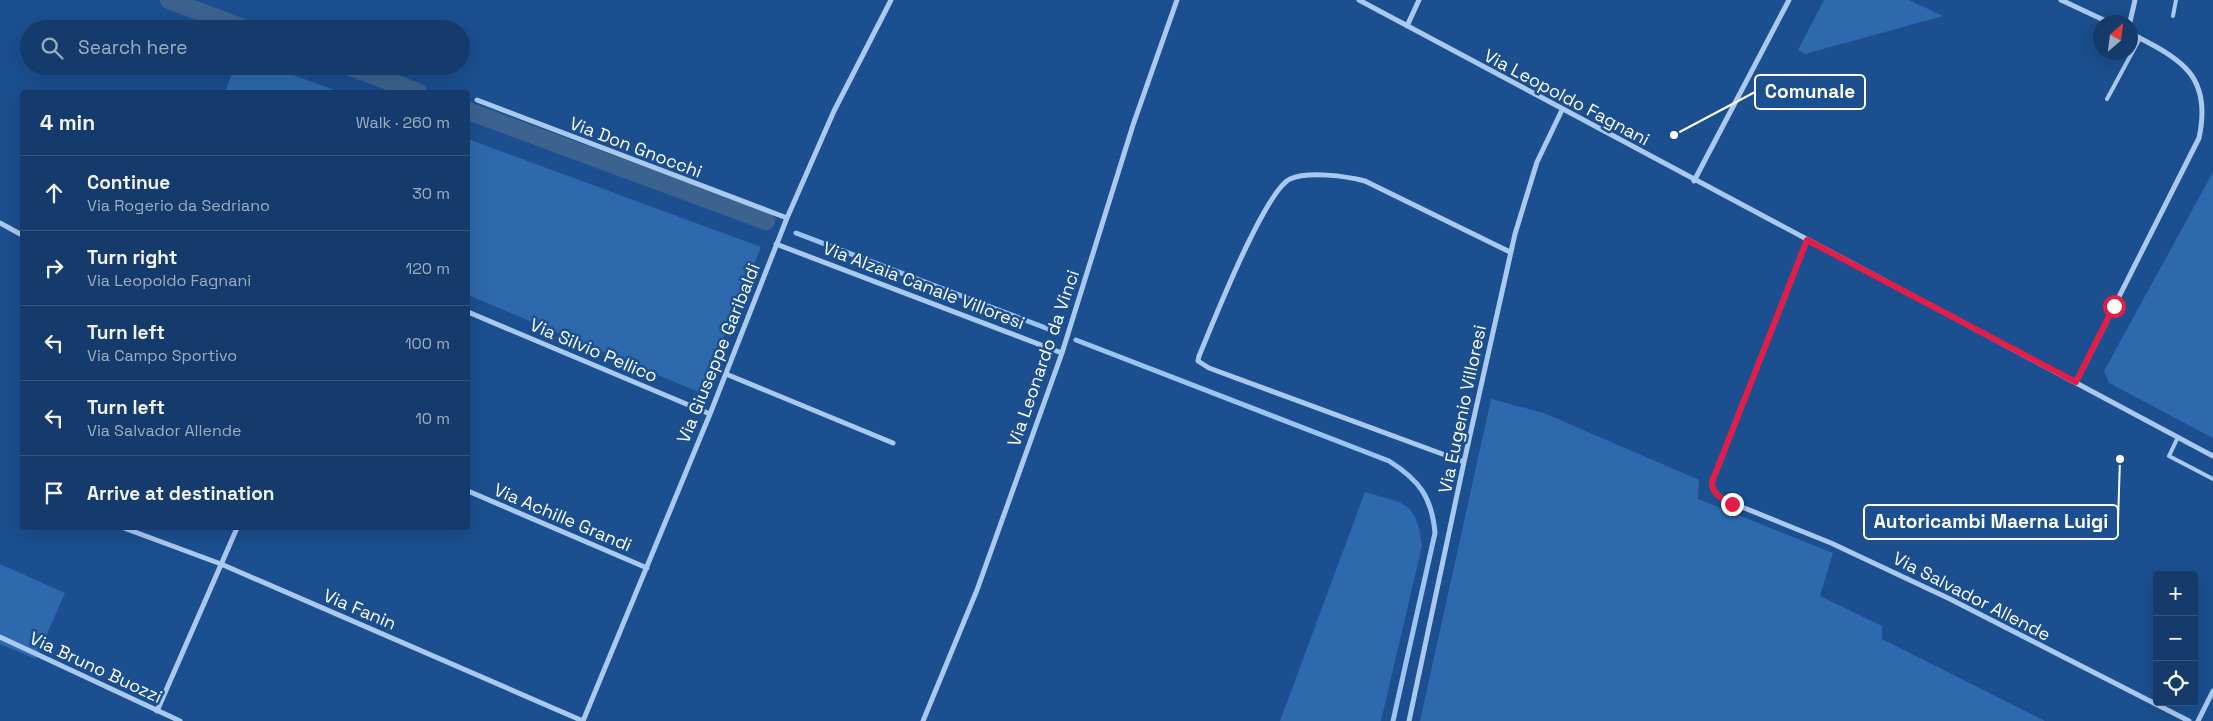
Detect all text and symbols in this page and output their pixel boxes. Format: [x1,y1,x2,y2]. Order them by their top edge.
north arrow [2093,15,2138,60]
search box [20,20,470,75]
icon: search [38,34,66,62]
text: Search here [78,35,188,60]
street label: Via Leopoldo Fagnani [1480,44,1654,150]
callout: Comunale [1755,75,1865,109]
text: Comunale [1765,79,1855,104]
text: 4 min [40,109,95,136]
street label: Via Don Gnocchi [566,111,706,183]
text: Walk · 260 m [356,112,450,133]
text: Continue [87,170,170,195]
icon: ahead [40,179,68,207]
text: 30 m [412,183,450,204]
text: Via Rogerio da Sedriano [87,195,270,216]
street label: Via Alzaia Canale Villoresi [820,236,1028,334]
text: Turn right [87,245,177,270]
icon: right [40,254,68,282]
text: 120 m [406,258,450,279]
street label: Via Giuseppe Garibaldi [671,260,765,446]
street label: Via Leonardo da Vinci [1002,267,1084,449]
text: Via Leopoldo Fagnani [87,270,251,291]
route start [2103,295,2126,318]
street label: Via Silvio Pellico [527,313,661,387]
text: Turn left [87,320,165,345]
street label: Via Eugenio Villoresi [1433,323,1491,495]
icon: left [40,329,68,357]
text: 100 m [405,333,450,354]
text: Via Campo Sportivo [87,345,237,366]
text: Turn left [87,395,165,420]
icon: left [40,404,68,432]
text: 10 m [415,408,450,429]
text: Via Salvador Allende [87,420,242,441]
street label: Via Achille Grandi [491,478,635,556]
icon: arrive [40,479,68,507]
text: Arrive at destination [87,481,275,506]
route end [1721,493,1744,516]
callout: Autoricambi Maerna Luigi [1864,505,2118,539]
text: Autoricambi Maerna Luigi [1874,509,2108,534]
street label: Via Salvador Allende [1889,546,2055,646]
map controls [2153,571,2198,706]
button: + [2153,571,2198,616]
street label: Via Fanin [320,583,400,635]
button: − [2153,616,2198,661]
street label: Via Bruno Buozzi [26,626,166,708]
button: locate [2153,661,2198,706]

